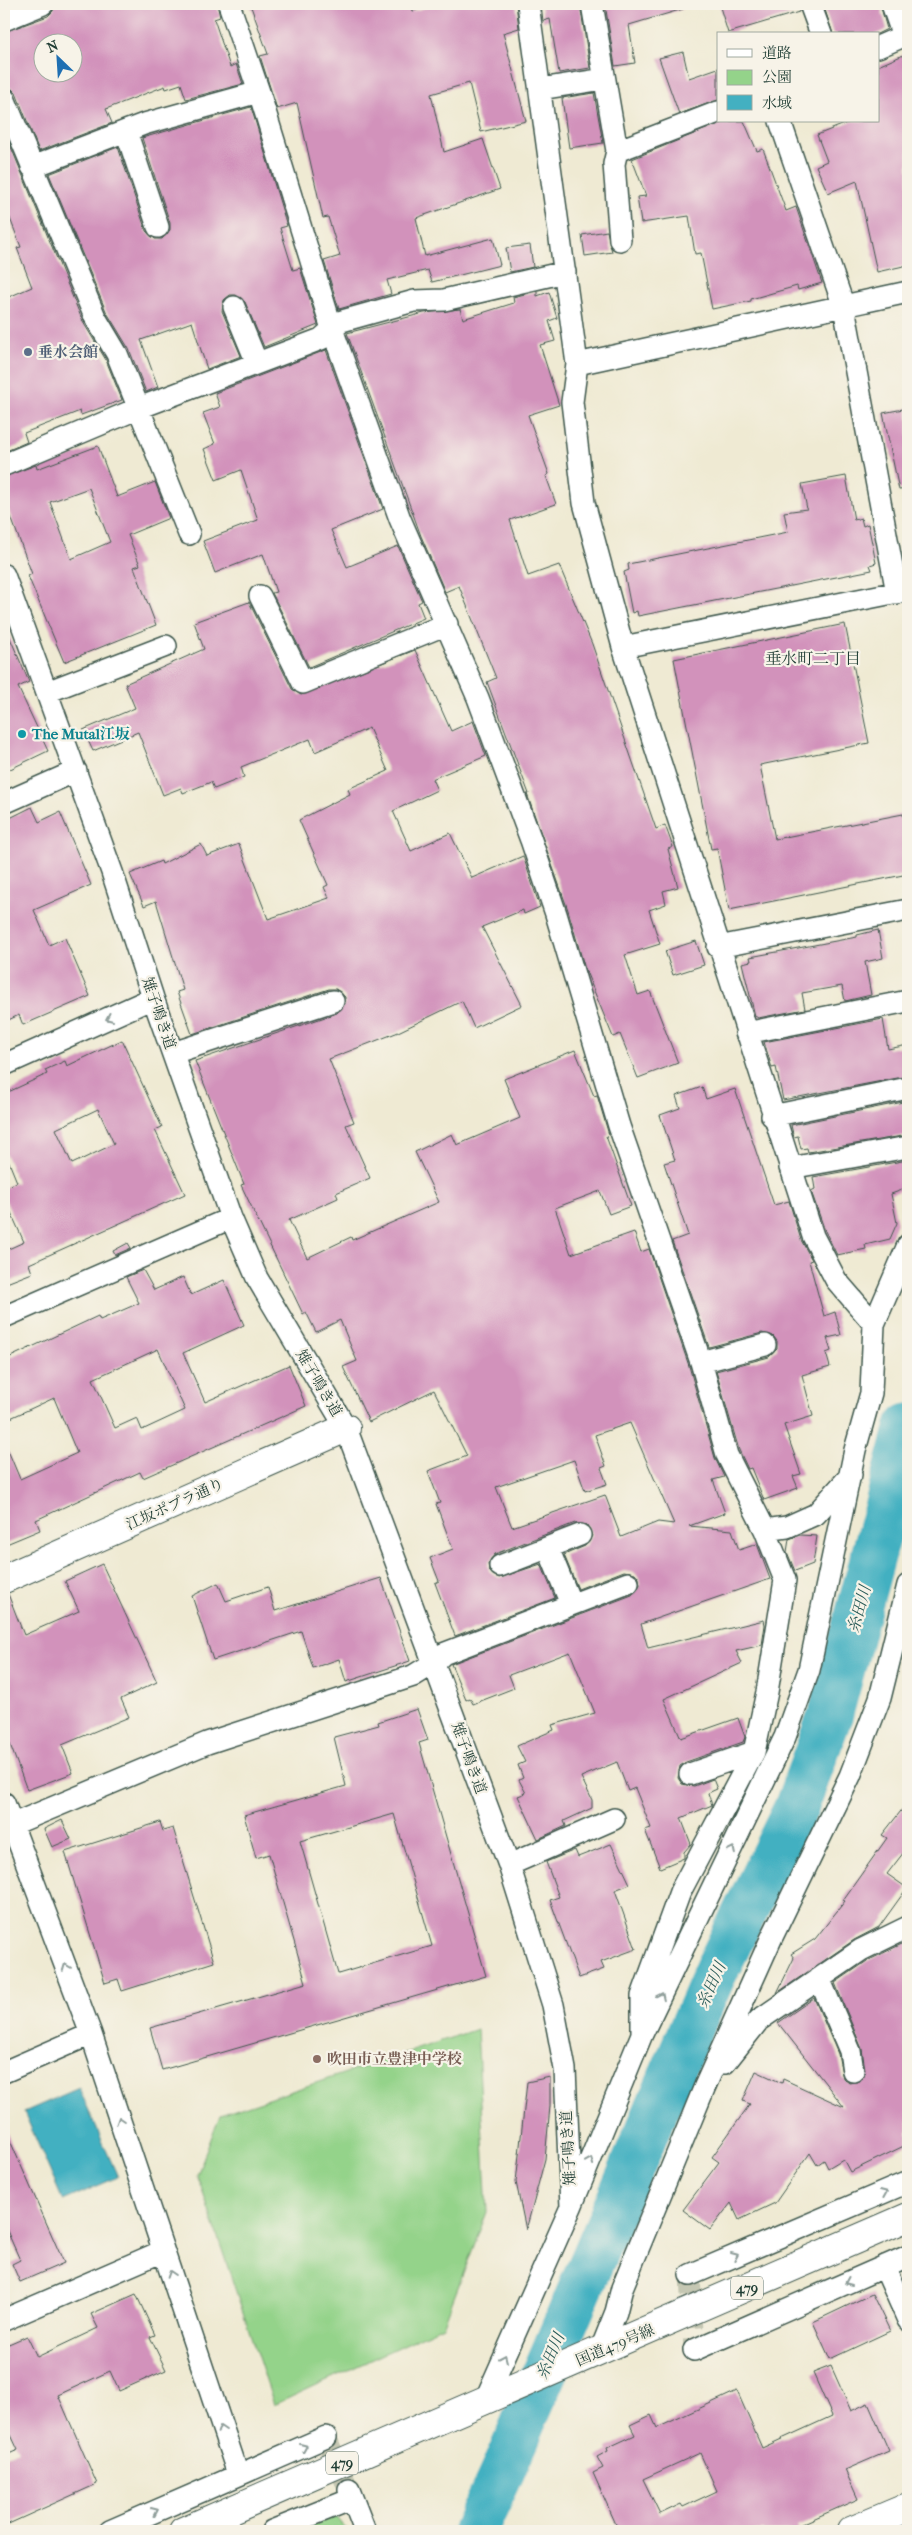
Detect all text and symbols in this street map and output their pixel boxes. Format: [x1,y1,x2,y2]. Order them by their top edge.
north arrow [32,32,82,82]
legend [717,32,880,122]
text: N [44,37,61,57]
text: 道路 [762,44,792,62]
text: 公園 [762,68,792,86]
text: 水域 [762,94,792,112]
place label: 垂水会館 [38,343,98,361]
marker: 垂水会館 [22,346,34,358]
district label: 垂水町二丁目 [765,649,861,668]
place label: The Mutal江坂 [31,725,130,743]
marker: The Mutal江坂 [16,728,28,740]
street label: 雉子鳴き道 [138,975,180,1051]
one-way arrow [105,1012,114,1023]
street label: 雉子鳴き道 [292,1346,346,1420]
street label: 江坂ポプラ通り [123,1474,227,1534]
water label: 糸田川 [844,1581,875,1635]
street label: 雉子鳴き道 [448,1720,490,1796]
one-way arrow [726,1846,736,1855]
water label: 糸田川 [693,1957,730,2011]
one-way arrow [61,1963,72,1972]
one-way arrow [654,1992,665,2001]
place label: 吹田市立豊津中学校 [327,2050,462,2068]
marker: 吹田市立豊津中学校 [311,2053,323,2065]
street label: 雉子鳴き道 [557,2110,579,2186]
one-way arrow [115,2116,125,2125]
one-way arrow [584,2157,594,2166]
one-way arrow [879,2188,888,2199]
one-way arrow [730,2252,738,2262]
one-way arrow [166,2271,176,2279]
road number: 479 [731,2276,763,2300]
one-way arrow [844,2276,853,2287]
street label: 国道479号線 [573,2320,657,2370]
water label: 糸田川 [532,2328,569,2382]
one-way arrow [497,2354,508,2363]
one-way arrow [217,2425,227,2433]
one-way arrow [299,2442,308,2453]
road number: 479 [326,2452,358,2474]
one-way arrow [150,2507,159,2518]

